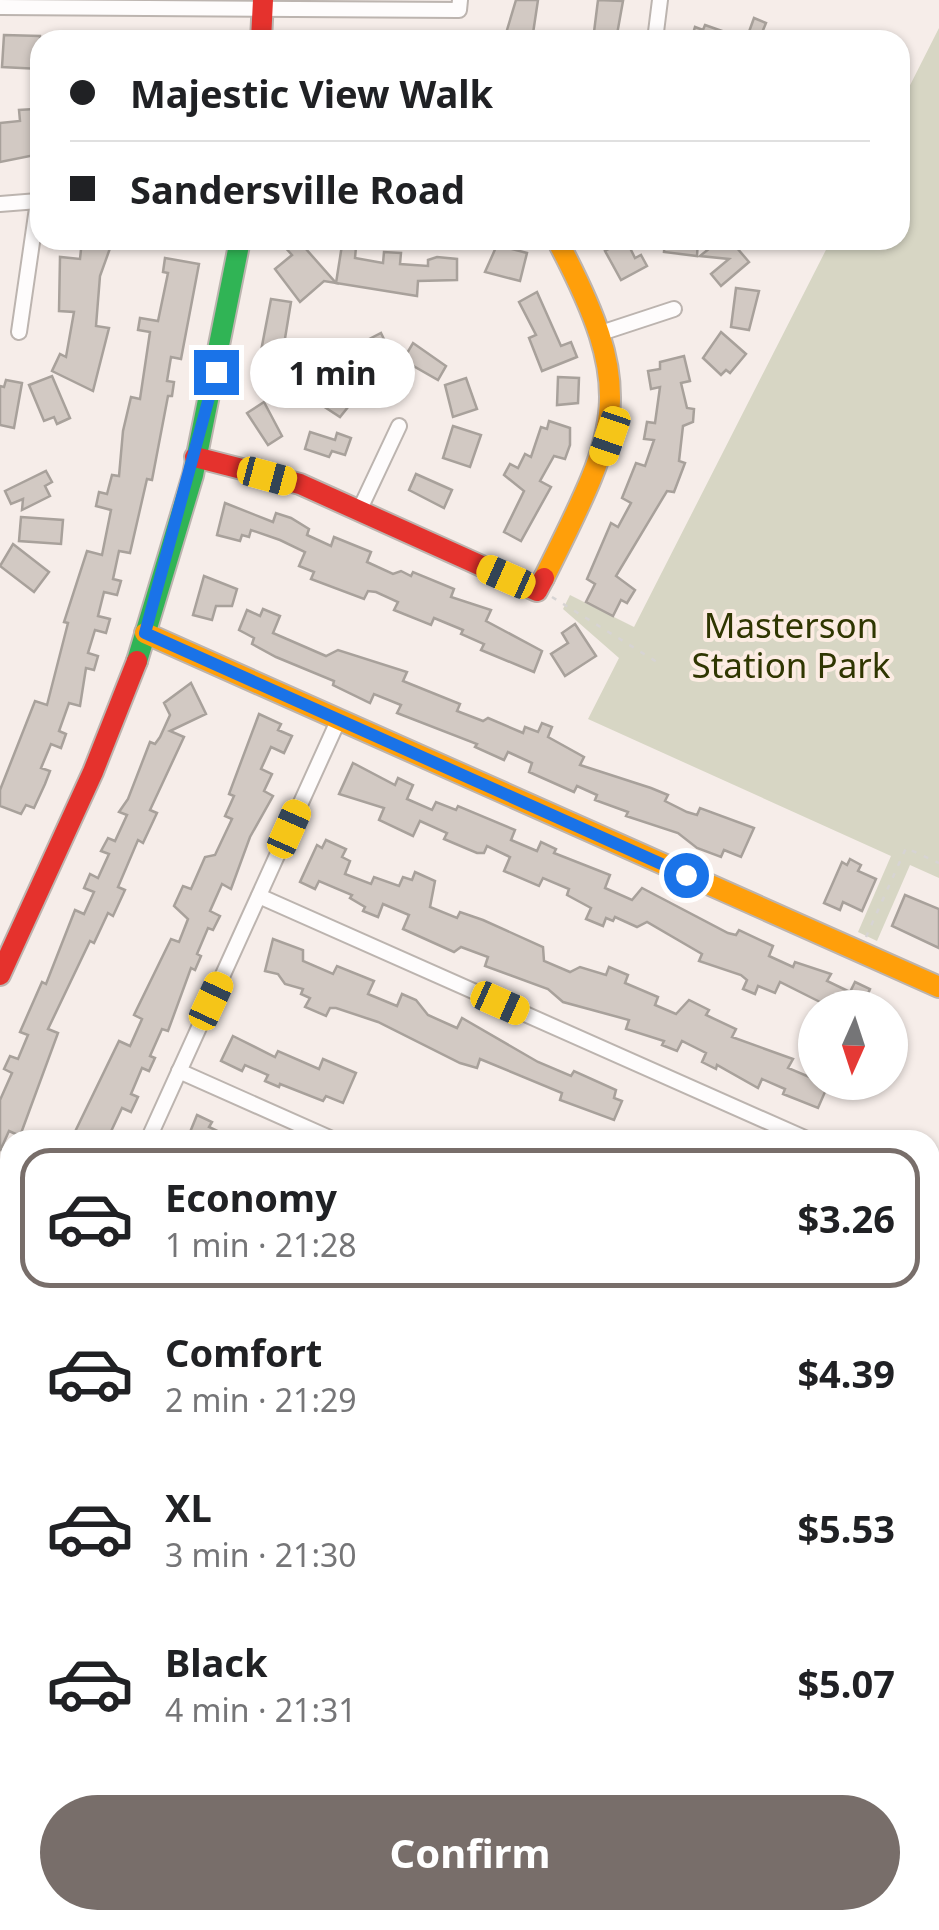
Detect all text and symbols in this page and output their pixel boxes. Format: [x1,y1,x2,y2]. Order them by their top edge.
text: Majestic View Walk [130,67,493,119]
text: Sandersville Road [130,163,465,215]
callout: 1 min [251,337,416,407]
route end [194,350,239,395]
text: 1 min [288,351,377,394]
car [586,403,634,469]
car [234,454,300,498]
car [472,551,540,603]
park label: Masterson Station Park [691,601,891,688]
car [263,795,315,863]
route start [664,853,709,898]
car [185,967,237,1035]
car [466,977,534,1029]
north arrow [798,990,908,1100]
map controls [798,990,908,1100]
text: Economy [165,1171,337,1223]
icon: car [45,1173,135,1263]
text: $3.26 [797,1192,895,1244]
text: 1 min · 21:28 [165,1223,357,1266]
text: Comfort [165,1326,322,1378]
icon: car [45,1328,135,1418]
text: $4.39 [797,1347,895,1399]
text: 2 min · 21:29 [165,1378,357,1421]
text: XL [165,1481,212,1533]
icon: car [45,1483,135,1573]
text: $5.53 [797,1502,895,1554]
text: 3 min · 21:30 [165,1533,357,1576]
text: Black [165,1636,268,1688]
icon: car [45,1638,135,1728]
text: $5.07 [797,1657,895,1709]
text: 4 min · 21:31 [165,1688,357,1731]
button: Confirm [40,1795,900,1910]

